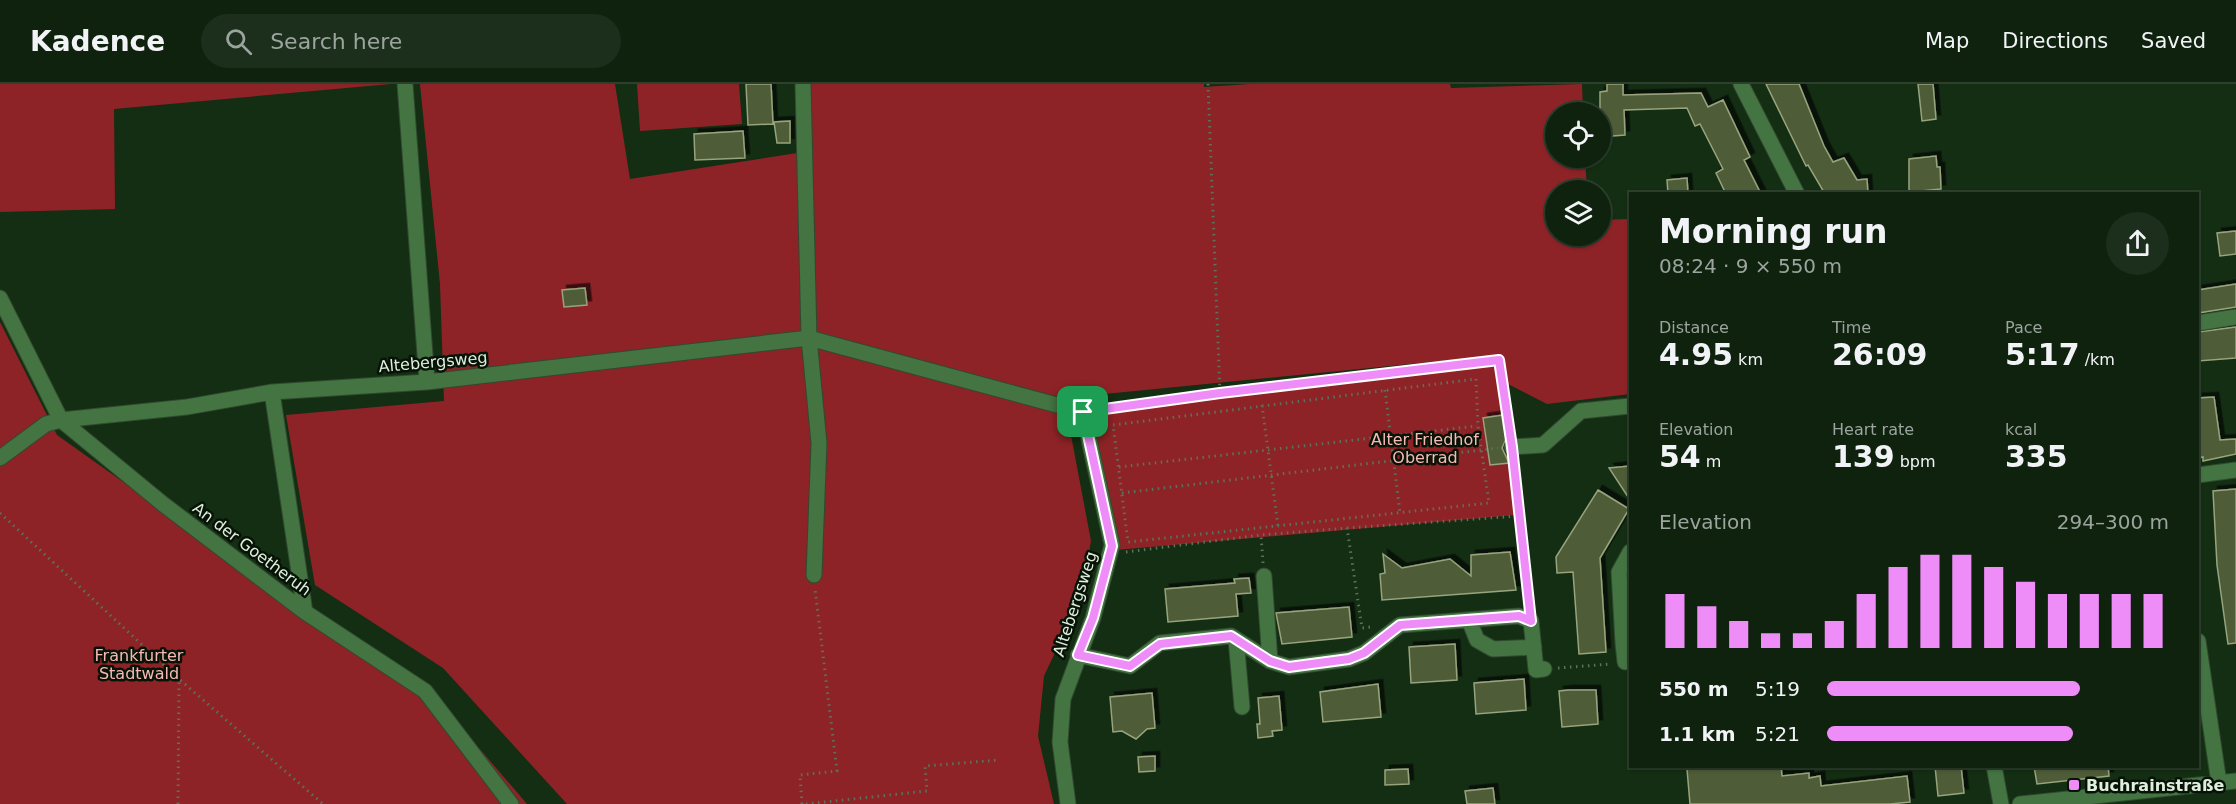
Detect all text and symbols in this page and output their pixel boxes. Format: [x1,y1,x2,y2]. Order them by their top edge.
search box [201,14,621,68]
text: Kadence [30,25,165,58]
icon: search [222,25,255,58]
text: Search here [270,29,402,54]
text: Map [1925,29,1969,53]
text: Directions [2002,29,2108,53]
text: Saved [2141,29,2206,53]
map controls [1545,102,1611,246]
button: locate [1545,102,1611,168]
button: layers [1545,180,1611,246]
text: Morning run [1659,212,1887,251]
button: share [2106,212,2169,275]
text: 08:24 · 9 × 550 m [1659,254,1842,278]
text: Distance [1659,318,1729,337]
text: Time [1832,318,1871,337]
text: Pace [2005,318,2042,337]
text: 4.95 [1659,337,1733,372]
text: 26:09 [1832,337,1928,372]
text: 5:17 [2005,337,2080,372]
street label: Altebergsweg [378,348,488,376]
text: km [1733,350,1763,369]
text: /km [2080,350,2115,369]
pin [1057,386,1108,437]
icon: arrive [1066,395,1099,428]
text: Elevation [1659,420,1733,439]
text: Heart rate [1832,420,1914,439]
text: kcal [2005,420,2037,439]
park label: Alter Friedhof Oberrad [1371,430,1479,467]
text: 54 [1659,439,1701,474]
text: 139 [1832,439,1895,474]
text: 335 [2005,439,2068,474]
text: m [1701,452,1721,471]
text: bpm [1895,452,1936,471]
street label: An der Goetheruh [189,498,315,600]
text: Elevation [1659,510,1752,534]
text: 294–300 m [2057,510,2169,534]
street label: Altebergsweg [1049,549,1101,659]
park label: Frankfurter Stadtwald [95,646,184,683]
text: 550 m [1659,677,1729,701]
text: 5:19 [1755,677,1800,701]
text: 1.1 km [1659,722,1736,746]
text: 5:21 [1755,722,1800,746]
place label: Buchrainstraße [2086,776,2224,795]
marker: Buchrainstraße [2067,778,2081,792]

